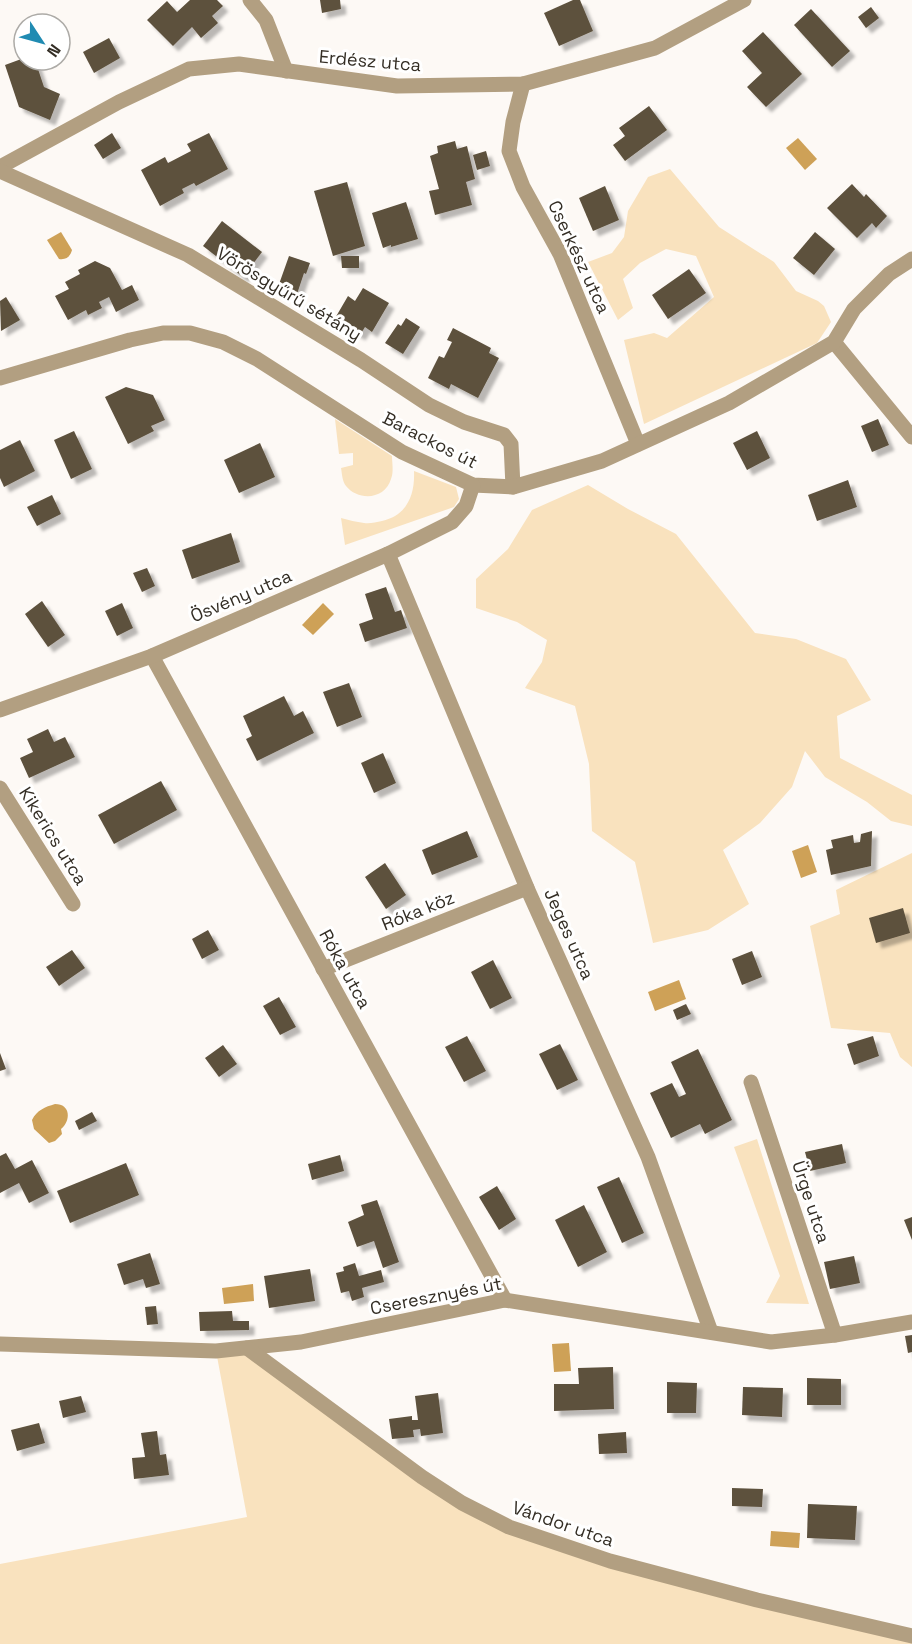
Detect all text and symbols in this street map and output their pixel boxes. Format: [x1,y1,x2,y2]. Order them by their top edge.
north arrow [12,12,72,72]
text: N [42,40,65,61]
street label: Erdész utca [318,45,422,76]
street label: Cserkész utca [543,197,616,317]
street label: Vörösgyűrű sétány [213,241,366,346]
street label: Barackos út [379,406,481,473]
street label: Ösvény utca [187,564,295,627]
street label: Kikerics utca [14,782,93,889]
street label: Jeges utca [539,885,600,983]
street label: Róka köz [378,886,458,935]
street label: Róka utca [314,925,377,1012]
street label: Ürge utca [787,1158,836,1246]
street label: Cseresznyés út [368,1271,504,1320]
street label: Vándor utca [509,1495,617,1552]

